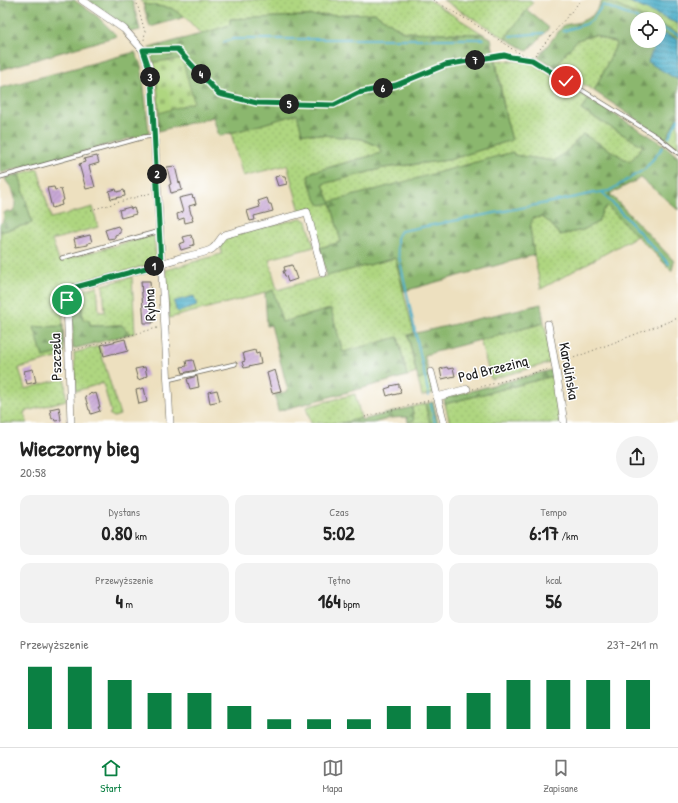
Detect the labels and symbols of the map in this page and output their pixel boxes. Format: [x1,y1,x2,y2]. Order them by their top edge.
pin: 7 [465,50,485,70]
pin: 4 [191,64,211,84]
pin [549,64,583,98]
pin: 3 [140,67,160,87]
pin: 6 [373,78,393,98]
pin: 5 [279,94,299,114]
pin: 2 [147,164,167,184]
pin: 1 [144,256,164,276]
pin [50,283,84,317]
street label: Rybna [138,288,161,322]
street label: Pszczela [44,333,67,381]
street label: Karolińska [554,341,585,401]
street label: Pod Brzeziną [456,349,531,387]

